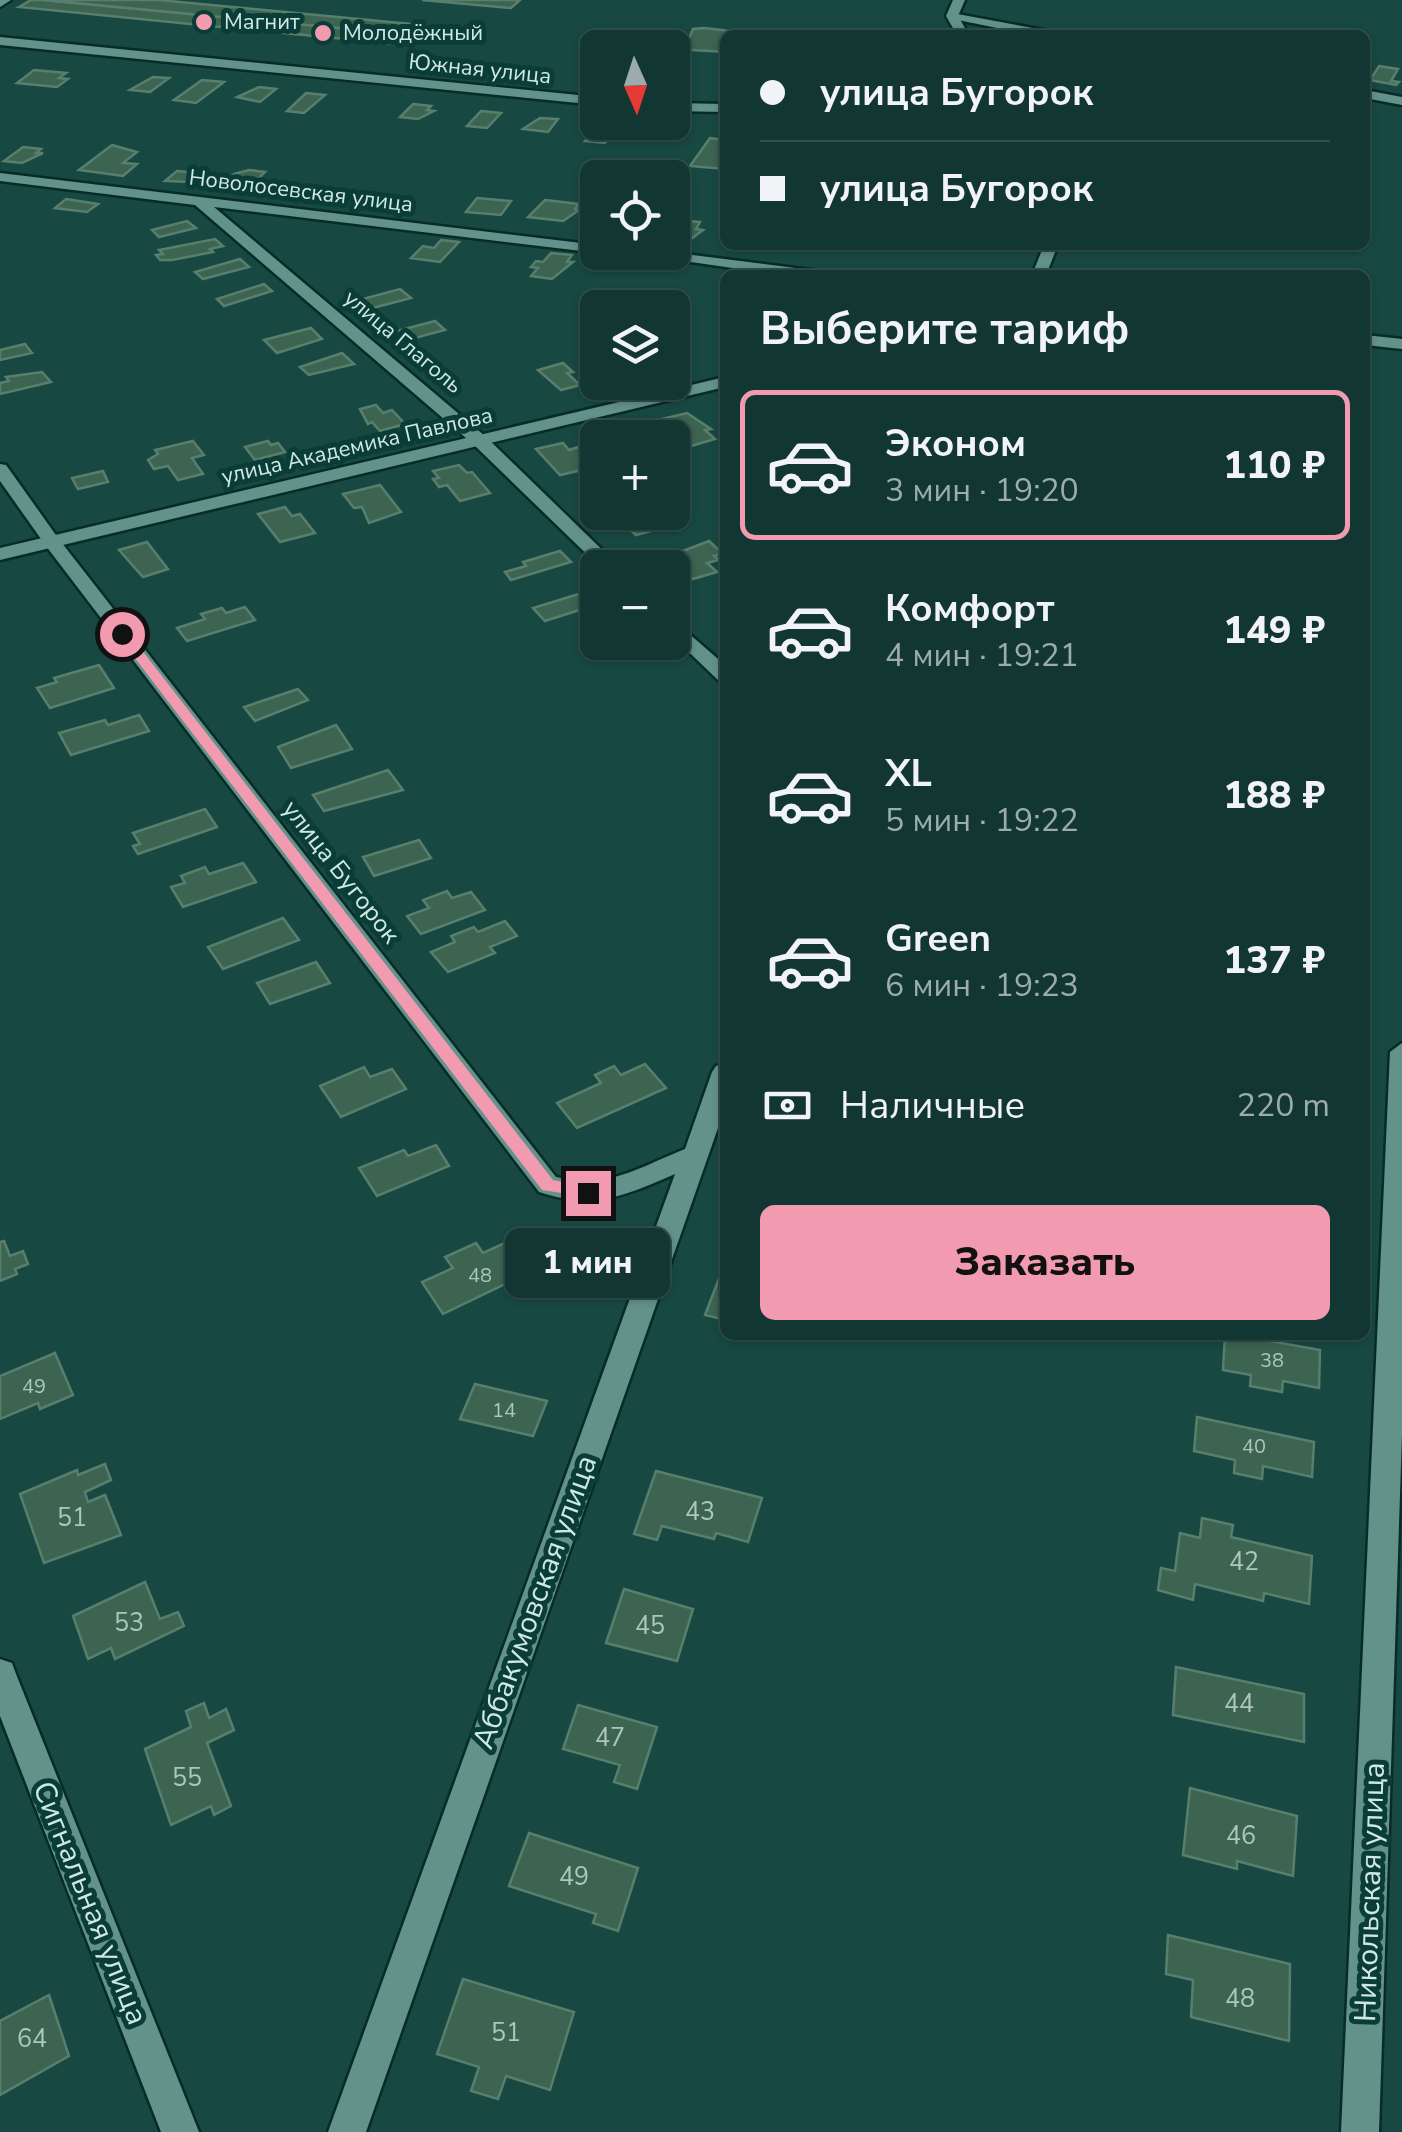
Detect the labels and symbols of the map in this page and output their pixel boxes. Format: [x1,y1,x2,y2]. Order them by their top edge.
place label: Магнит [224,7,300,37]
marker: Магнит [193,11,215,33]
place label: Молодёжный [343,18,483,48]
marker: Молодёжный [312,22,334,44]
north arrow [580,30,690,140]
street label: Южная улица [407,47,553,91]
street label: Новолосевская улица [187,162,415,220]
street label: улица Глаголь [337,283,469,401]
street label: улица Академика Павлова [219,400,495,492]
route start [100,612,145,657]
street label: улица Бугорок [274,793,408,951]
route end [566,1171,611,1216]
callout: 1 мин [506,1228,670,1298]
house number: 48 [468,1262,492,1289]
house number: 38 [1260,1347,1284,1374]
house number: 49 [22,1373,46,1400]
house number: 14 [492,1397,516,1424]
house number: 40 [1242,1433,1266,1460]
street label: Аббакумовская улица [463,1449,607,1755]
house number: 43 [685,1495,715,1529]
house number: 51 [57,1501,87,1535]
house number: 42 [1229,1545,1259,1579]
house number: 53 [114,1606,144,1640]
house number: 45 [635,1609,665,1643]
house number: 44 [1224,1687,1254,1721]
house number: 47 [595,1721,625,1755]
house number: 55 [172,1761,202,1795]
street label: Никольская улица [1345,1761,1395,2023]
street label: Сигнальная улица [22,1775,158,2031]
house number: 46 [1226,1819,1256,1853]
house number: 49 [559,1860,589,1894]
house number: 48 [1225,1982,1255,2016]
house number: 51 [491,2016,521,2050]
house number: 64 [17,2022,47,2056]

